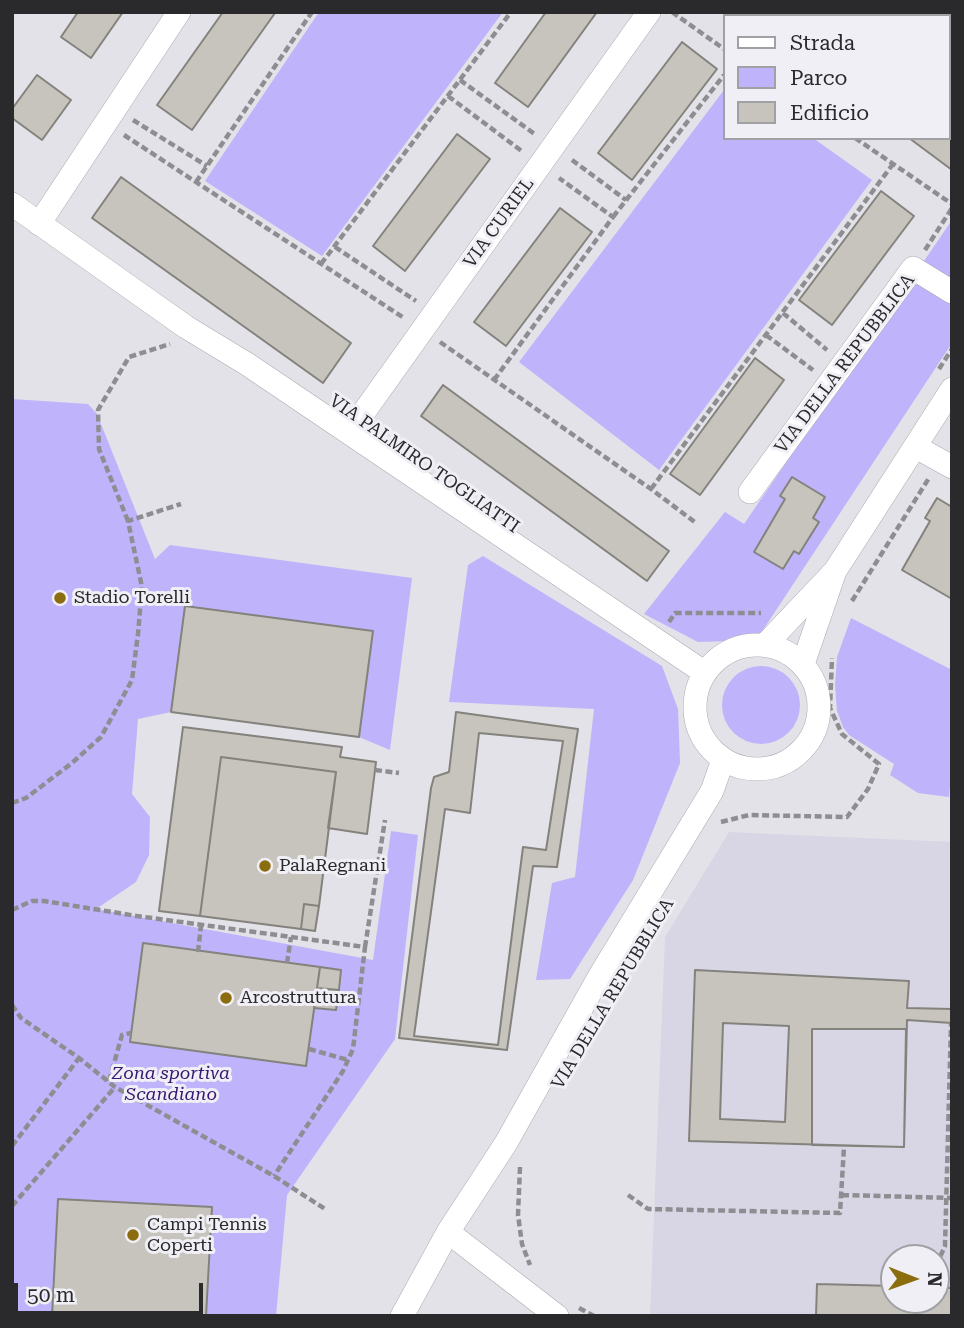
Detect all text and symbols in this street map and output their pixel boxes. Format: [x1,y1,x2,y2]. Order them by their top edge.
legend [722,14,950,140]
text: Strada [790,31,855,55]
text: Parco [790,66,847,90]
text: Edificio [790,101,869,125]
street label: VIA CURIEL [459,174,539,272]
street label: VIA DELLA REPUBBLICA [770,270,920,458]
street label: VIA PALMIRO TOGLIATTI [325,390,523,538]
place label: Stadio Torelli [74,587,190,609]
marker: Stadio Torelli [52,590,68,606]
place label: PalaRegnani [279,855,386,877]
marker: PalaRegnani [257,858,273,874]
street label: VIA DELLA REPUBBLICA [547,895,679,1093]
place label: Arcostruttura [240,987,357,1009]
marker: Arcostruttura [218,990,234,1006]
park label: Zona sportiva Scandiano [112,1063,230,1106]
place label: Campi Tennis Coperti [147,1214,267,1256]
marker: Campi Tennis Coperti [125,1227,141,1243]
north arrow [880,1244,950,1314]
scale bar [18,1268,206,1312]
text: N [923,1272,946,1287]
text: 50 m [27,1283,75,1307]

